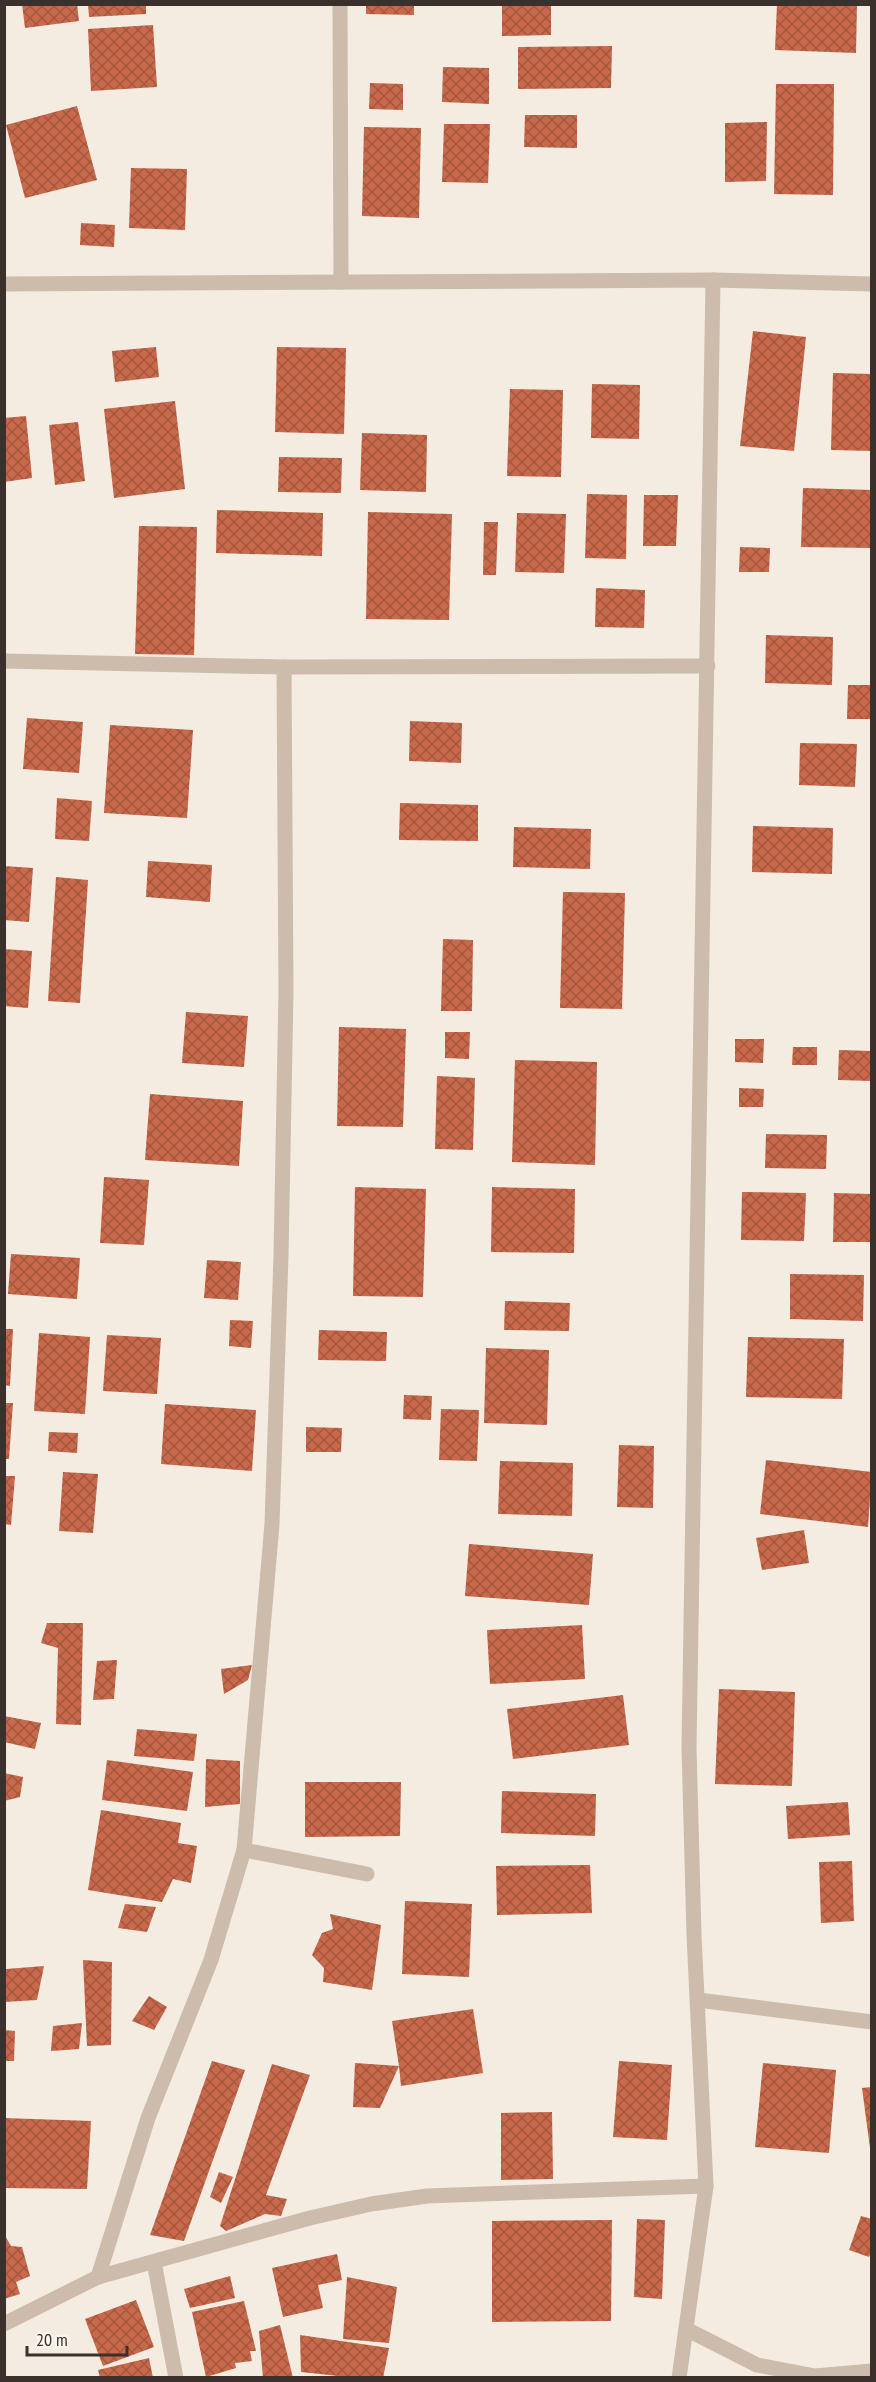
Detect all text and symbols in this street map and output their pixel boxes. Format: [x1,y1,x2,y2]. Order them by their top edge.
scale bar [27,2319,128,2357]
text: 20 m [36,2328,68,2351]

